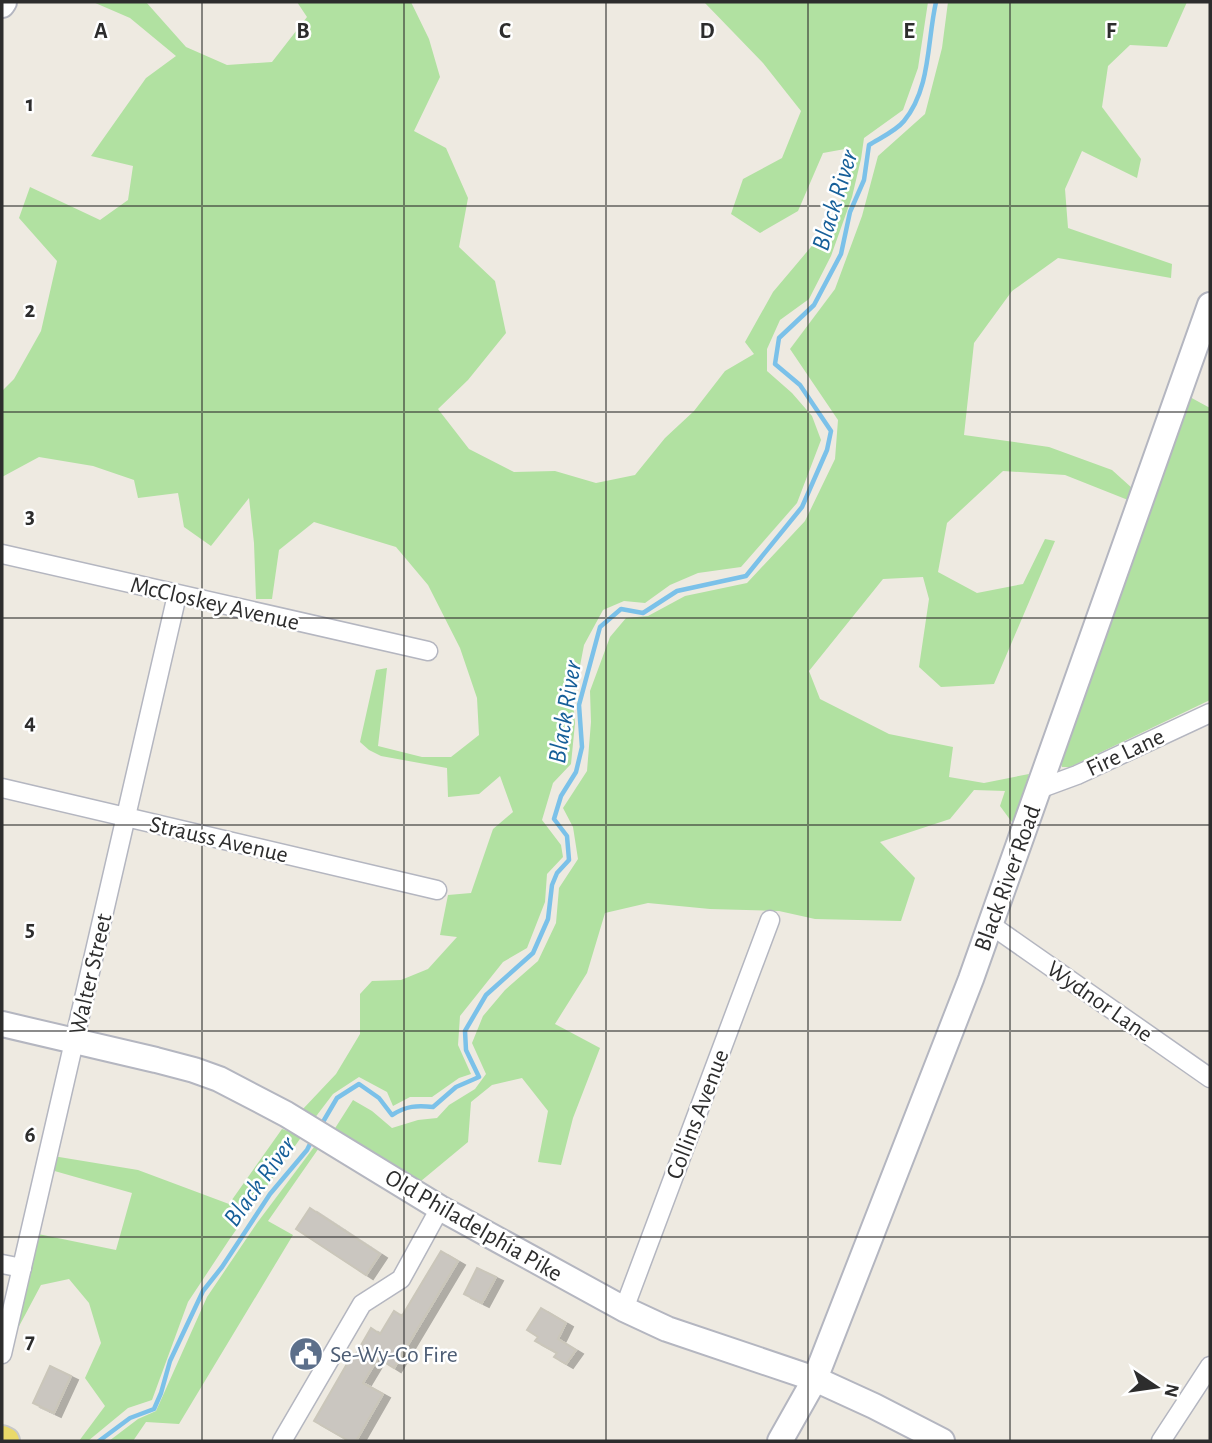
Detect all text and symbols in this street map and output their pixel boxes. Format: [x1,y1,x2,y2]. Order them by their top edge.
text: A [94,20,108,43]
text: B [296,20,310,43]
text: C [499,20,511,43]
text: D [699,20,715,43]
text: E [903,20,915,43]
text: F [1106,20,1117,43]
text: 1 [26,93,34,116]
water label: Black River [807,145,863,254]
text: 2 [25,299,36,322]
text: 3 [25,505,35,528]
street label: McCloskey Avenue [128,573,302,635]
water label: Black River [544,657,586,765]
text: 4 [24,711,36,734]
street label: Fire Lane [1083,724,1168,781]
street label: Black River Road [970,802,1045,955]
street label: Strauss Avenue [147,812,290,868]
street label: Walter Street [65,911,117,1037]
text: 5 [25,918,35,941]
street label: Wydnor Lane [1042,957,1157,1047]
street label: Collins Avenue [662,1046,734,1182]
text: 6 [24,1124,36,1147]
water label: Black River [219,1131,302,1231]
street label: Old Philadelphia Pike [381,1165,566,1286]
text: 7 [25,1330,35,1353]
public building icon: Se-Wy-Co Fire [287,1335,325,1373]
place label: Se-Wy-Co Fire [330,1343,458,1367]
north arrow [1121,1352,1191,1422]
text: N [1160,1382,1182,1399]

